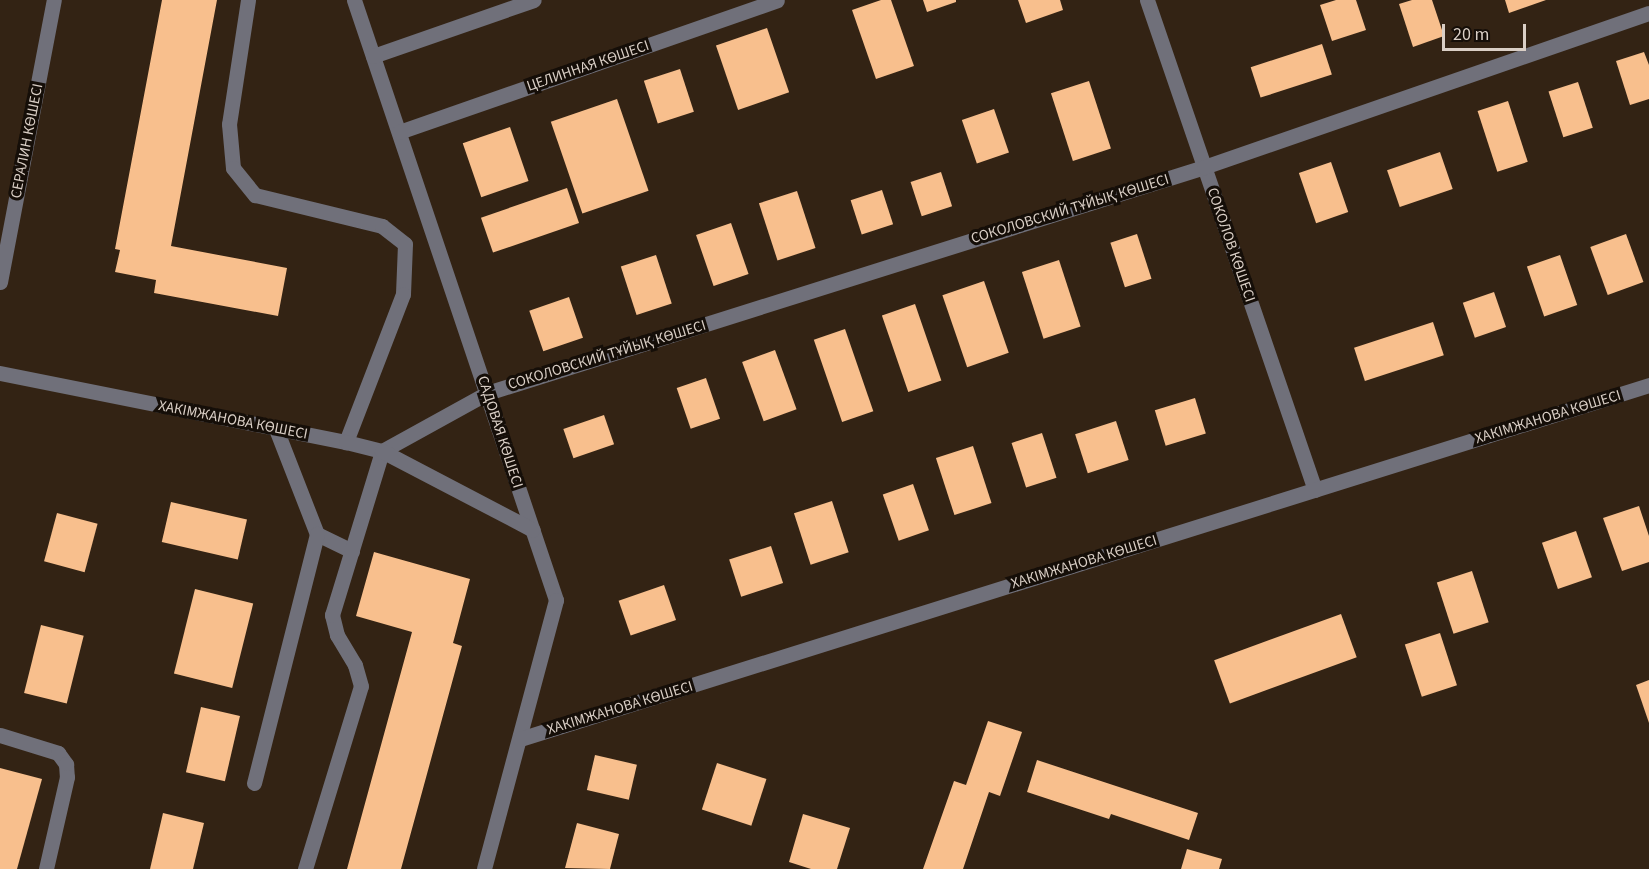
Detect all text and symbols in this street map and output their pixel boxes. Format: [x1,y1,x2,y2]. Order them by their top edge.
scale bar [1445,12,1529,50]
text: 20 m [1453,22,1489,47]
street label: ЦЕЛИННАЯ КӨШЕСІ [524,37,652,95]
street label: СЕРАЛИН КӨШЕСІ [7,82,47,200]
street label: СОКОЛОВСКИЙ ТҰЙЫҚ КӨШЕСІ [969,170,1171,248]
street label: СОКОЛОВ КӨШЕСІ [1203,186,1259,304]
street label: СОКОЛОВСКИЙ ТҰЙЫҚ КӨШЕСІ [506,316,708,394]
street label: САДОВАЯ КӨШЕСІ [473,374,527,490]
street label: ХАКІМЖАНОВА КӨШЕСІ [1473,386,1623,448]
street label: ХАКІМЖАНОВА КӨШЕСІ [157,397,309,443]
street label: ХАКІМЖАНОВА КӨШЕСІ [1009,531,1159,593]
street label: ХАКІМЖАНОВА КӨШЕСІ [545,677,695,739]

